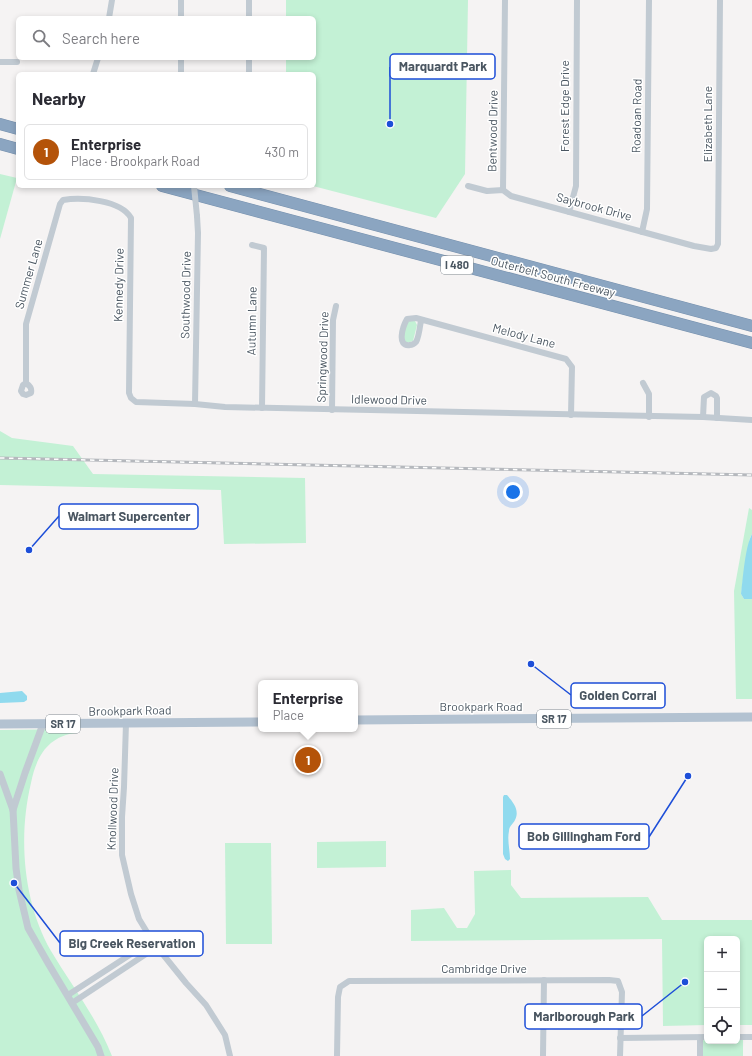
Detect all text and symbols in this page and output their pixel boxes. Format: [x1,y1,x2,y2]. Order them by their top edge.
search box [16,16,316,60]
icon: search [30,27,52,49]
text: Search here [62,29,140,47]
callout: Marquardt Park [390,54,495,79]
text: Marquardt Park [399,58,487,74]
street label: Forest Edge Drive [557,60,571,152]
street label: Roadoan Road [628,79,644,153]
street label: Elizabeth Lane [700,86,714,162]
text: Nearby [32,88,86,108]
street label: Bentwood Drive [484,90,500,172]
text: Enterprise [71,135,141,153]
text: 1 [44,144,48,160]
text: 430 m [264,144,299,160]
text: Place · Brookpark Road [71,153,200,169]
street label: Saybrook Drive [555,189,634,223]
street label: Summer Lane [11,237,45,310]
street label: Kennedy Drive [110,248,126,322]
street label: Southwood Drive [177,251,193,339]
street label: Outerbelt South Freeway [490,253,617,300]
road number: I 480 [441,256,473,274]
street label: Autumn Lane [243,286,259,356]
street label: Springwood Drive [313,311,331,403]
street label: Melody Lane [491,320,557,350]
street label: Idlewood Drive [351,391,427,407]
your location [503,482,523,502]
callout: Walmart Supercenter [59,504,198,529]
text: Walmart Supercenter [67,508,191,524]
popup [258,680,358,732]
callout: Golden Corral [571,683,665,708]
text: Golden Corral [579,687,657,703]
text: Enterprise [273,689,343,707]
street label: Brookpark Road [440,699,523,713]
street label: Brookpark Road [88,702,172,718]
text: Place [273,707,304,723]
road number: SR 17 [537,710,571,728]
road number: SR 17 [46,715,80,733]
pin: 1 [295,745,321,775]
street label: Knollwood Drive [104,767,120,851]
callout: Bob Gillingham Ford [519,824,649,849]
text: Bob Gillingham Ford [527,828,641,844]
callout: Big Creek Reservation [60,931,203,956]
text: Big Creek Reservation [68,935,196,951]
map controls [704,936,740,1044]
button: + [704,936,740,972]
street label: Cambridge Drive [441,961,527,975]
button: − [704,972,740,1008]
callout: Marlborough Park [525,1004,642,1029]
text: Marlborough Park [533,1008,635,1024]
button: locate [704,1008,740,1044]

